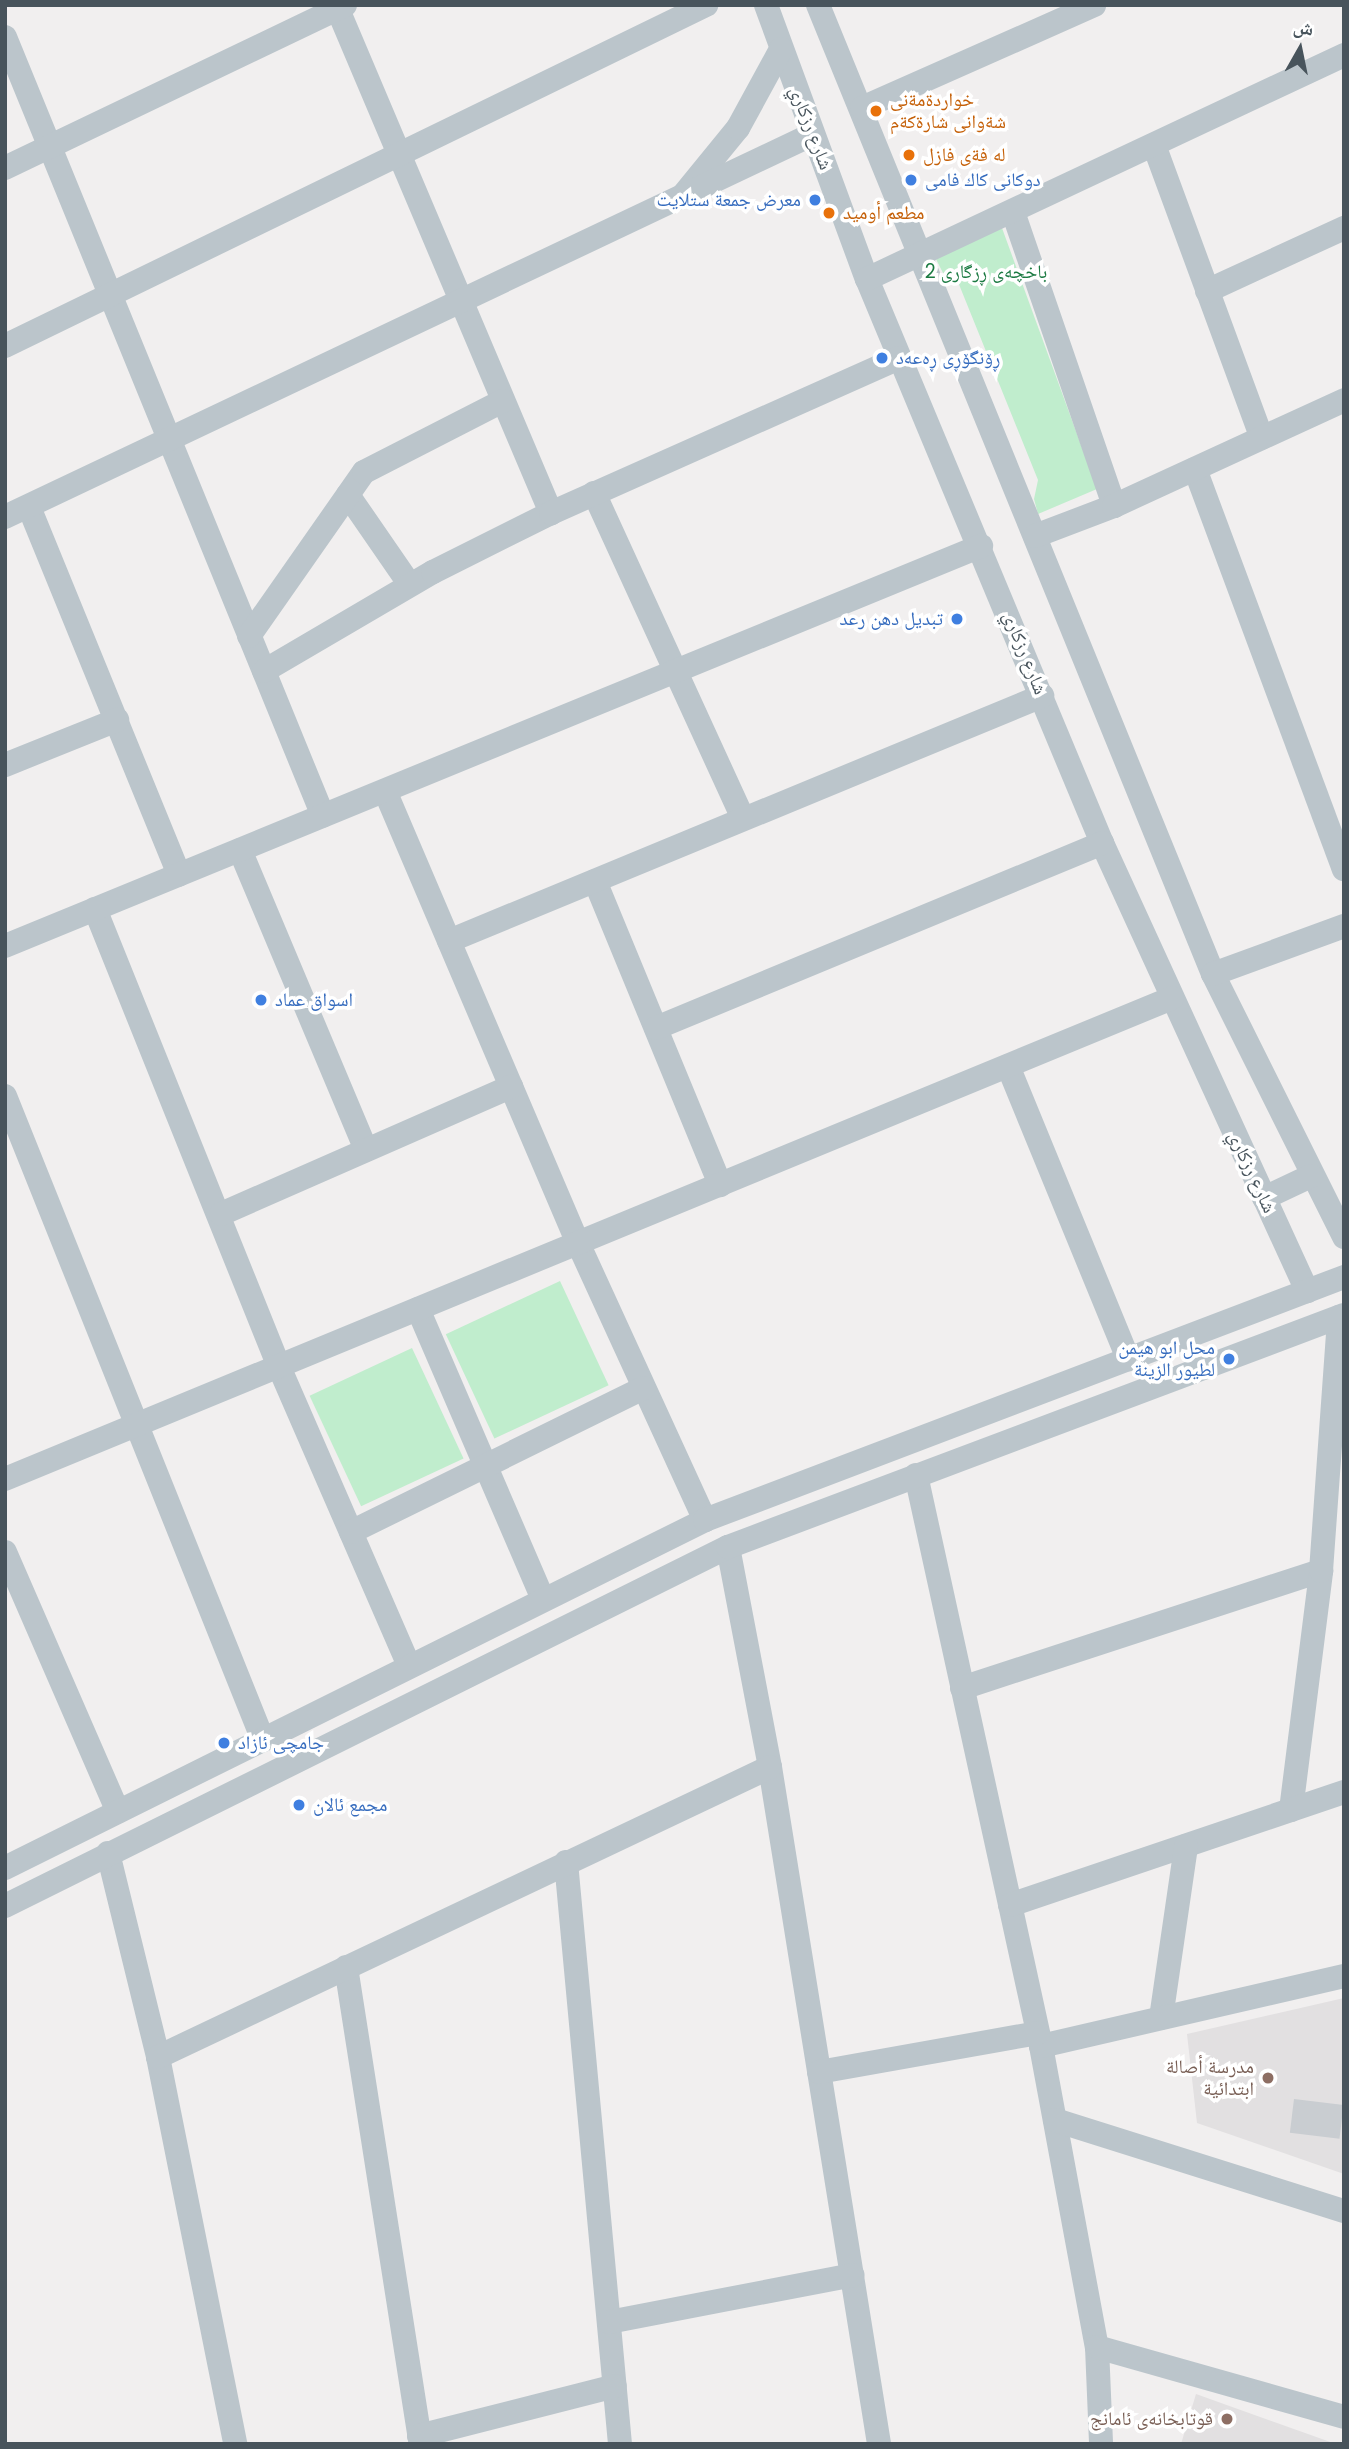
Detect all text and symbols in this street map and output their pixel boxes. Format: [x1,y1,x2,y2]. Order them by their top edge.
text: ش [1291,13,1315,43]
north arrow [1265,14,1335,84]
street label: شارع رزكاري [785,83,837,173]
place label: خواردةمةنى شةوانى شارةكةم [890,89,1006,133]
marker: خواردةمةنى شةوانى شارةكةم [868,103,884,119]
place label: له فةى فازل [923,144,1005,166]
marker: له فةى فازل [901,147,917,163]
place label: دوكانى كاك فامى [925,169,1041,191]
marker: دوكانى كاك فامى [903,172,919,188]
place label: معرض جمعة ستلايت [656,189,801,211]
marker: معرض جمعة ستلايت [807,192,823,208]
place label: مطعم أوميد [843,202,925,224]
marker: مطعم أوميد [821,205,837,221]
park label: باخچەی ڕزگاری 2 [925,261,1047,283]
place label: ڕۆنگۆڕی ڕەعەد [896,347,1000,369]
marker: ڕۆنگۆڕی ڕەعەد [874,350,890,366]
place label: تبديل دهن رعد [839,608,943,630]
street label: شارع رزكاري [998,608,1052,698]
marker: تبديل دهن رعد [949,611,965,627]
place label: اسواق عماد [275,989,353,1011]
marker: اسواق عماد [253,992,269,1008]
street label: شارع رزكاري [1223,1127,1281,1217]
place label: محل ابو هيمن لطيور الزينة [1118,1337,1215,1381]
marker: محل ابو هيمن لطيور الزينة [1221,1351,1237,1367]
place label: جامچی ئازاد [238,1732,324,1754]
marker: جامچی ئازاد [216,1735,232,1751]
place label: مجمع ئالان [313,1794,387,1816]
marker: مجمع ئالان [291,1797,307,1813]
place label: مدرسة أصالة ابتدائية [1166,2056,1254,2100]
marker: مدرسة أصالة ابتدائية [1260,2070,1276,2086]
place label: قوتابخانەى ئامانج [1090,2408,1213,2430]
marker: قوتابخانەى ئامانج [1219,2411,1235,2427]

